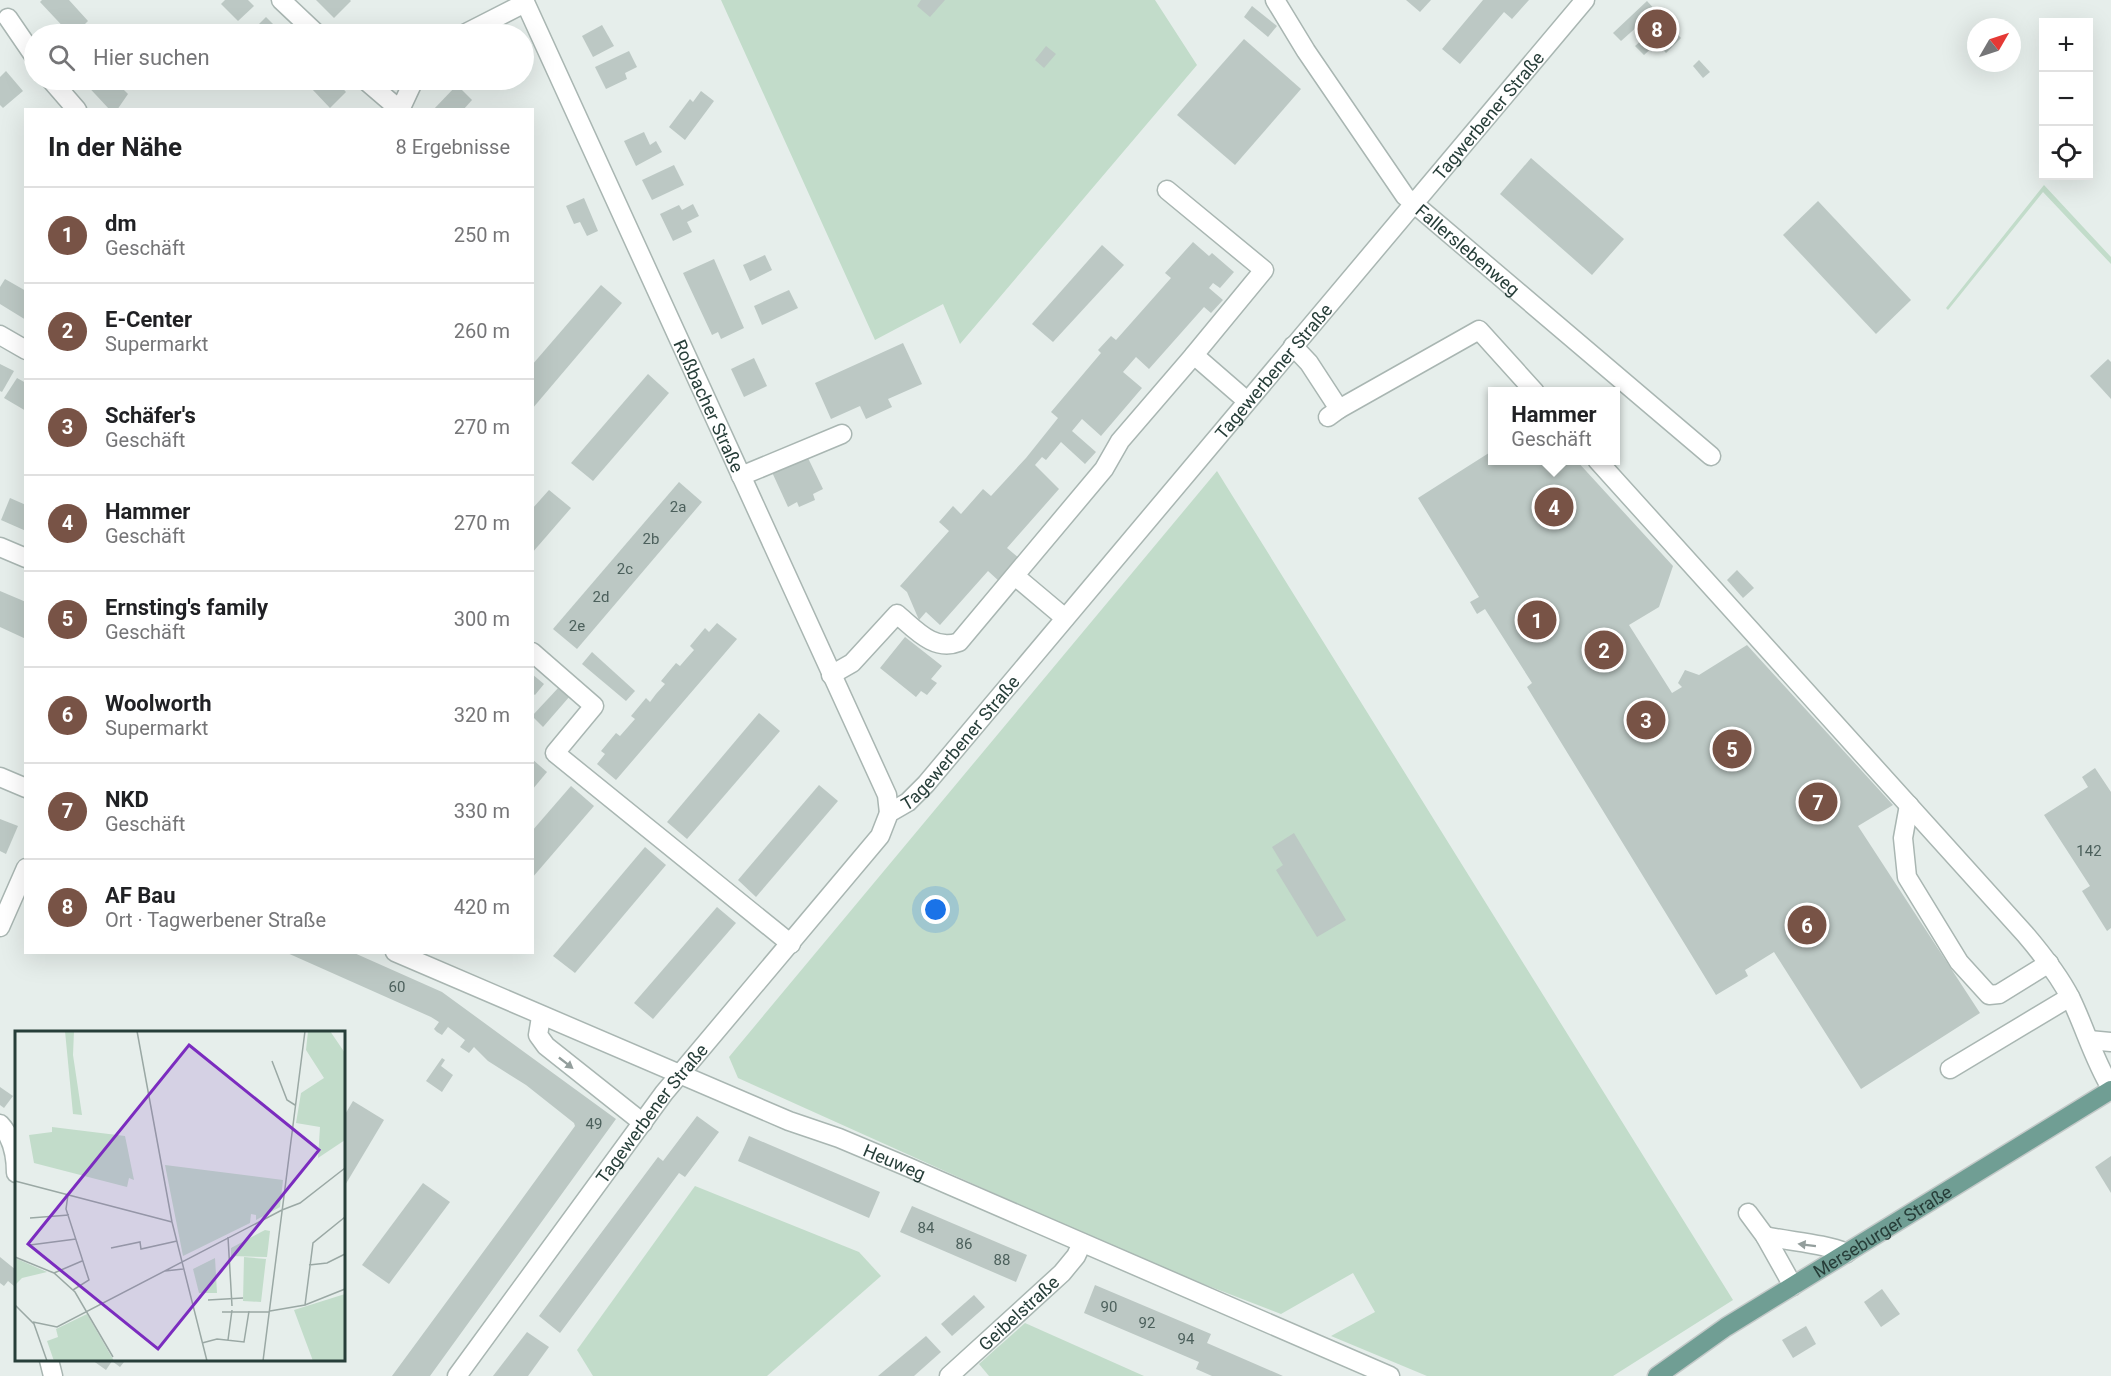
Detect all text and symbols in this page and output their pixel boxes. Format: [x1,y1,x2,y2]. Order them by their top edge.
pin: 8 [1638,6,1676,51]
north arrow [1967,18,2021,72]
map controls [2039,18,2093,180]
button: + [2039,18,2093,72]
search box [24,24,534,90]
icon: search [45,41,78,74]
text: Hier suchen [93,45,210,70]
street label: Tagwerbener Straße [1428,47,1548,184]
button: − [2039,72,2093,126]
button: locate [2039,126,2093,180]
text: In der Nähe [48,132,182,162]
text: 8 Ergebnisse [396,135,510,159]
street label: Fallerslebenweg [1412,200,1524,300]
text: dm [105,211,136,236]
text: 1 [62,223,73,247]
text: 250 m [454,223,510,247]
text: Geschäft [105,236,185,260]
street label: Tagewerbener Straße [1210,299,1336,443]
text: E-Center [105,307,192,332]
text: 2 [62,319,73,343]
text: 260 m [454,319,510,343]
text: Supermarkt [105,332,208,356]
street label: Roßbacher Straße [670,336,749,475]
popup [1488,387,1620,465]
text: Hammer [1511,402,1597,427]
text: Schäfer's [105,403,196,428]
text: 3 [62,415,73,439]
text: 270 m [454,415,510,439]
text: Geschäft [1511,427,1592,451]
text: Geschäft [105,428,185,452]
pin: 4 [1534,484,1574,530]
house number: 2a [670,498,686,516]
text: Hammer [105,499,190,524]
text: 4 [62,511,73,535]
text: 270 m [454,511,510,535]
text: Geschäft [105,524,185,548]
house number: 2b [643,530,659,548]
house number: 2c [617,560,633,578]
house number: 2d [593,588,609,606]
text: Ernsting's family [105,595,268,620]
pin: 1 [1518,598,1556,642]
text: 5 [62,607,73,631]
text: 300 m [454,607,510,631]
house number: 2e [569,617,585,635]
text: Geschäft [105,620,185,644]
pin: 2 [1584,628,1624,672]
street label: Tagewerbener Straße [897,671,1023,814]
text: Woolworth [105,691,212,716]
pin: 3 [1626,698,1666,742]
text: 6 [62,703,73,727]
text: 320 m [454,703,510,727]
text: Supermarkt [105,716,208,740]
pin: 5 [1712,726,1752,771]
pin: 7 [1798,780,1838,824]
text: NKD [105,787,149,812]
text: 7 [62,799,73,823]
text: 330 m [454,799,510,823]
text: Geschäft [105,812,185,836]
house number: 142 [2076,842,2102,860]
text: AF Bau [105,883,175,908]
text: 8 [62,895,73,919]
text: 420 m [454,895,510,919]
your location [921,895,950,924]
pin: 6 [1788,902,1826,948]
text: Ort · Tagwerbener Straße [105,908,326,932]
house number: 60 [389,978,405,996]
inset map [15,1031,345,1361]
street label: Tagewerbener Straße [591,1039,712,1187]
one-way arrow [559,1056,574,1068]
house number: 49 [586,1115,602,1133]
street label: Heuweg [860,1139,929,1184]
street label: Merseburger Straße [1809,1180,1955,1281]
house number: 84 [918,1219,935,1237]
house number: 86 [956,1235,972,1253]
one-way arrow [1797,1240,1816,1249]
house number: 88 [994,1251,1010,1269]
street label: Geibelstraße [974,1271,1063,1355]
house number: 90 [1101,1298,1117,1316]
house number: 92 [1139,1314,1155,1332]
house number: 94 [1178,1330,1195,1348]

